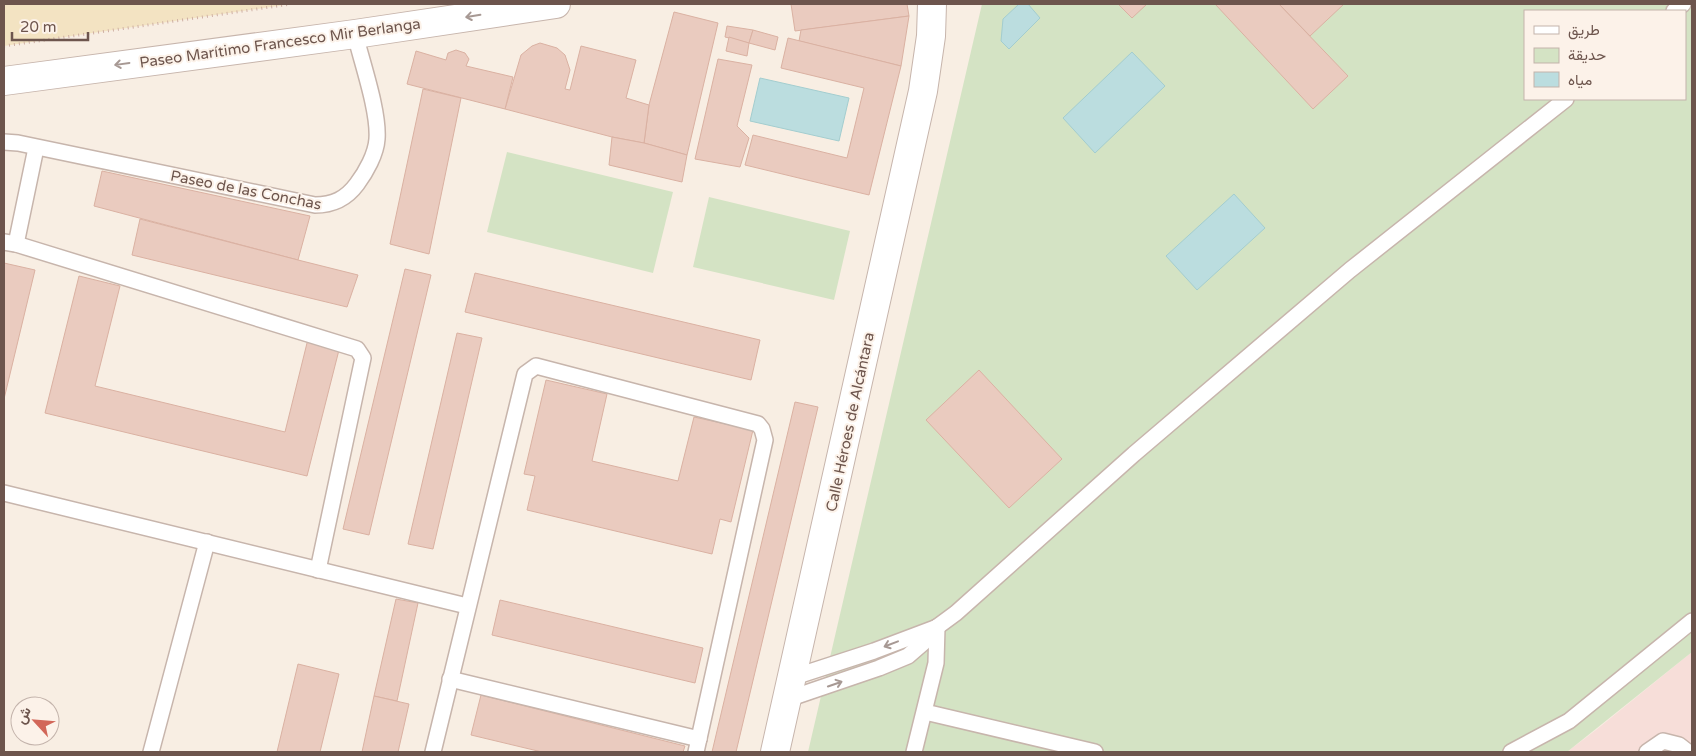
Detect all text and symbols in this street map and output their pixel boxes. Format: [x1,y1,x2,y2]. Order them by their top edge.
scale bar [12,10,89,42]
legend [1524,10,1686,100]
one-way arrow [466,11,482,21]
street label: Paseo Marítimo Francesco Mir Berlanga [138,14,422,72]
text: 20 m [20,18,57,36]
text: طريق [1568,21,1600,40]
text: حديقة [1568,46,1606,64]
one-way arrow [114,60,130,70]
text: مياه [1568,71,1592,89]
street label: Paseo de las Conchas [169,167,323,213]
street label: Calle Héroes de Alcántara [822,331,878,513]
one-way arrow [884,640,899,650]
one-way arrow [826,678,842,688]
north arrow [10,696,60,746]
text: ش [12,704,35,727]

